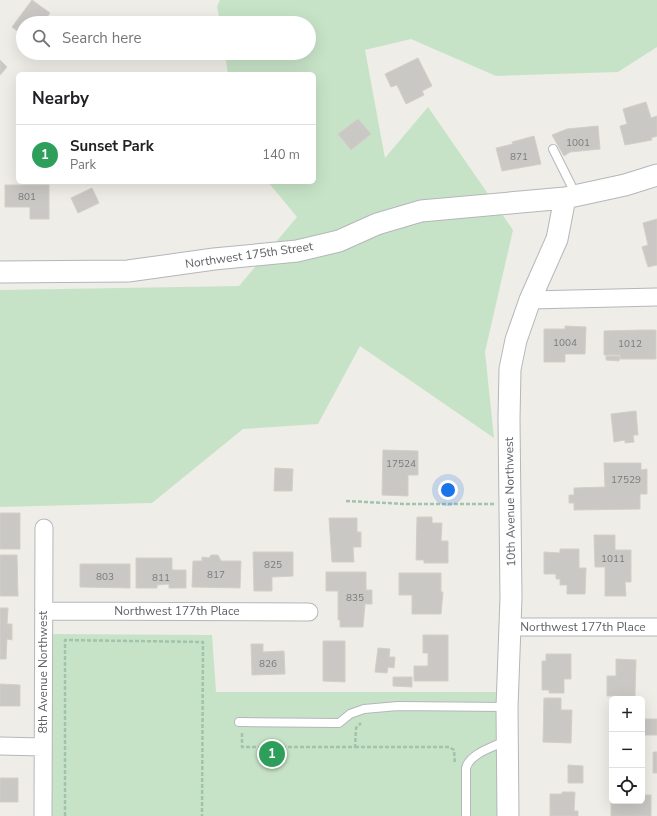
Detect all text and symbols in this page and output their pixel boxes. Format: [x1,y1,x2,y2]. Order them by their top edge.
search box [16,16,316,60]
icon: search [30,27,52,49]
text: Search here [62,28,142,48]
text: Nearby [32,87,89,110]
text: Sunset Park [70,136,154,156]
house number: 1001 [566,136,590,150]
text: 1 [41,146,49,164]
text: 140 m [262,146,300,164]
house number: 871 [510,150,528,164]
text: Park [70,156,96,174]
house number: 801 [18,190,36,204]
street label: Northwest 175th Street [184,238,315,272]
house number: 1004 [553,336,577,350]
house number: 1012 [618,337,642,351]
street label: 10th Avenue Northwest [501,436,519,567]
house number: 17524 [386,457,416,471]
house number: 17529 [611,473,641,487]
your location [438,480,458,500]
house number: 1011 [601,552,625,566]
house number: 825 [264,558,282,572]
house number: 817 [207,568,225,582]
house number: 803 [96,570,114,584]
house number: 811 [152,571,170,585]
house number: 835 [346,591,364,605]
street label: Northwest 177th Place [114,603,240,619]
street label: 8th Avenue Northwest [35,610,51,733]
street label: Northwest 177th Place [520,619,646,635]
house number: 826 [259,657,277,671]
map controls [609,696,645,804]
button: + [609,696,645,732]
button: − [609,732,645,768]
pin: 1 [259,739,285,769]
button: locate [609,768,645,804]

